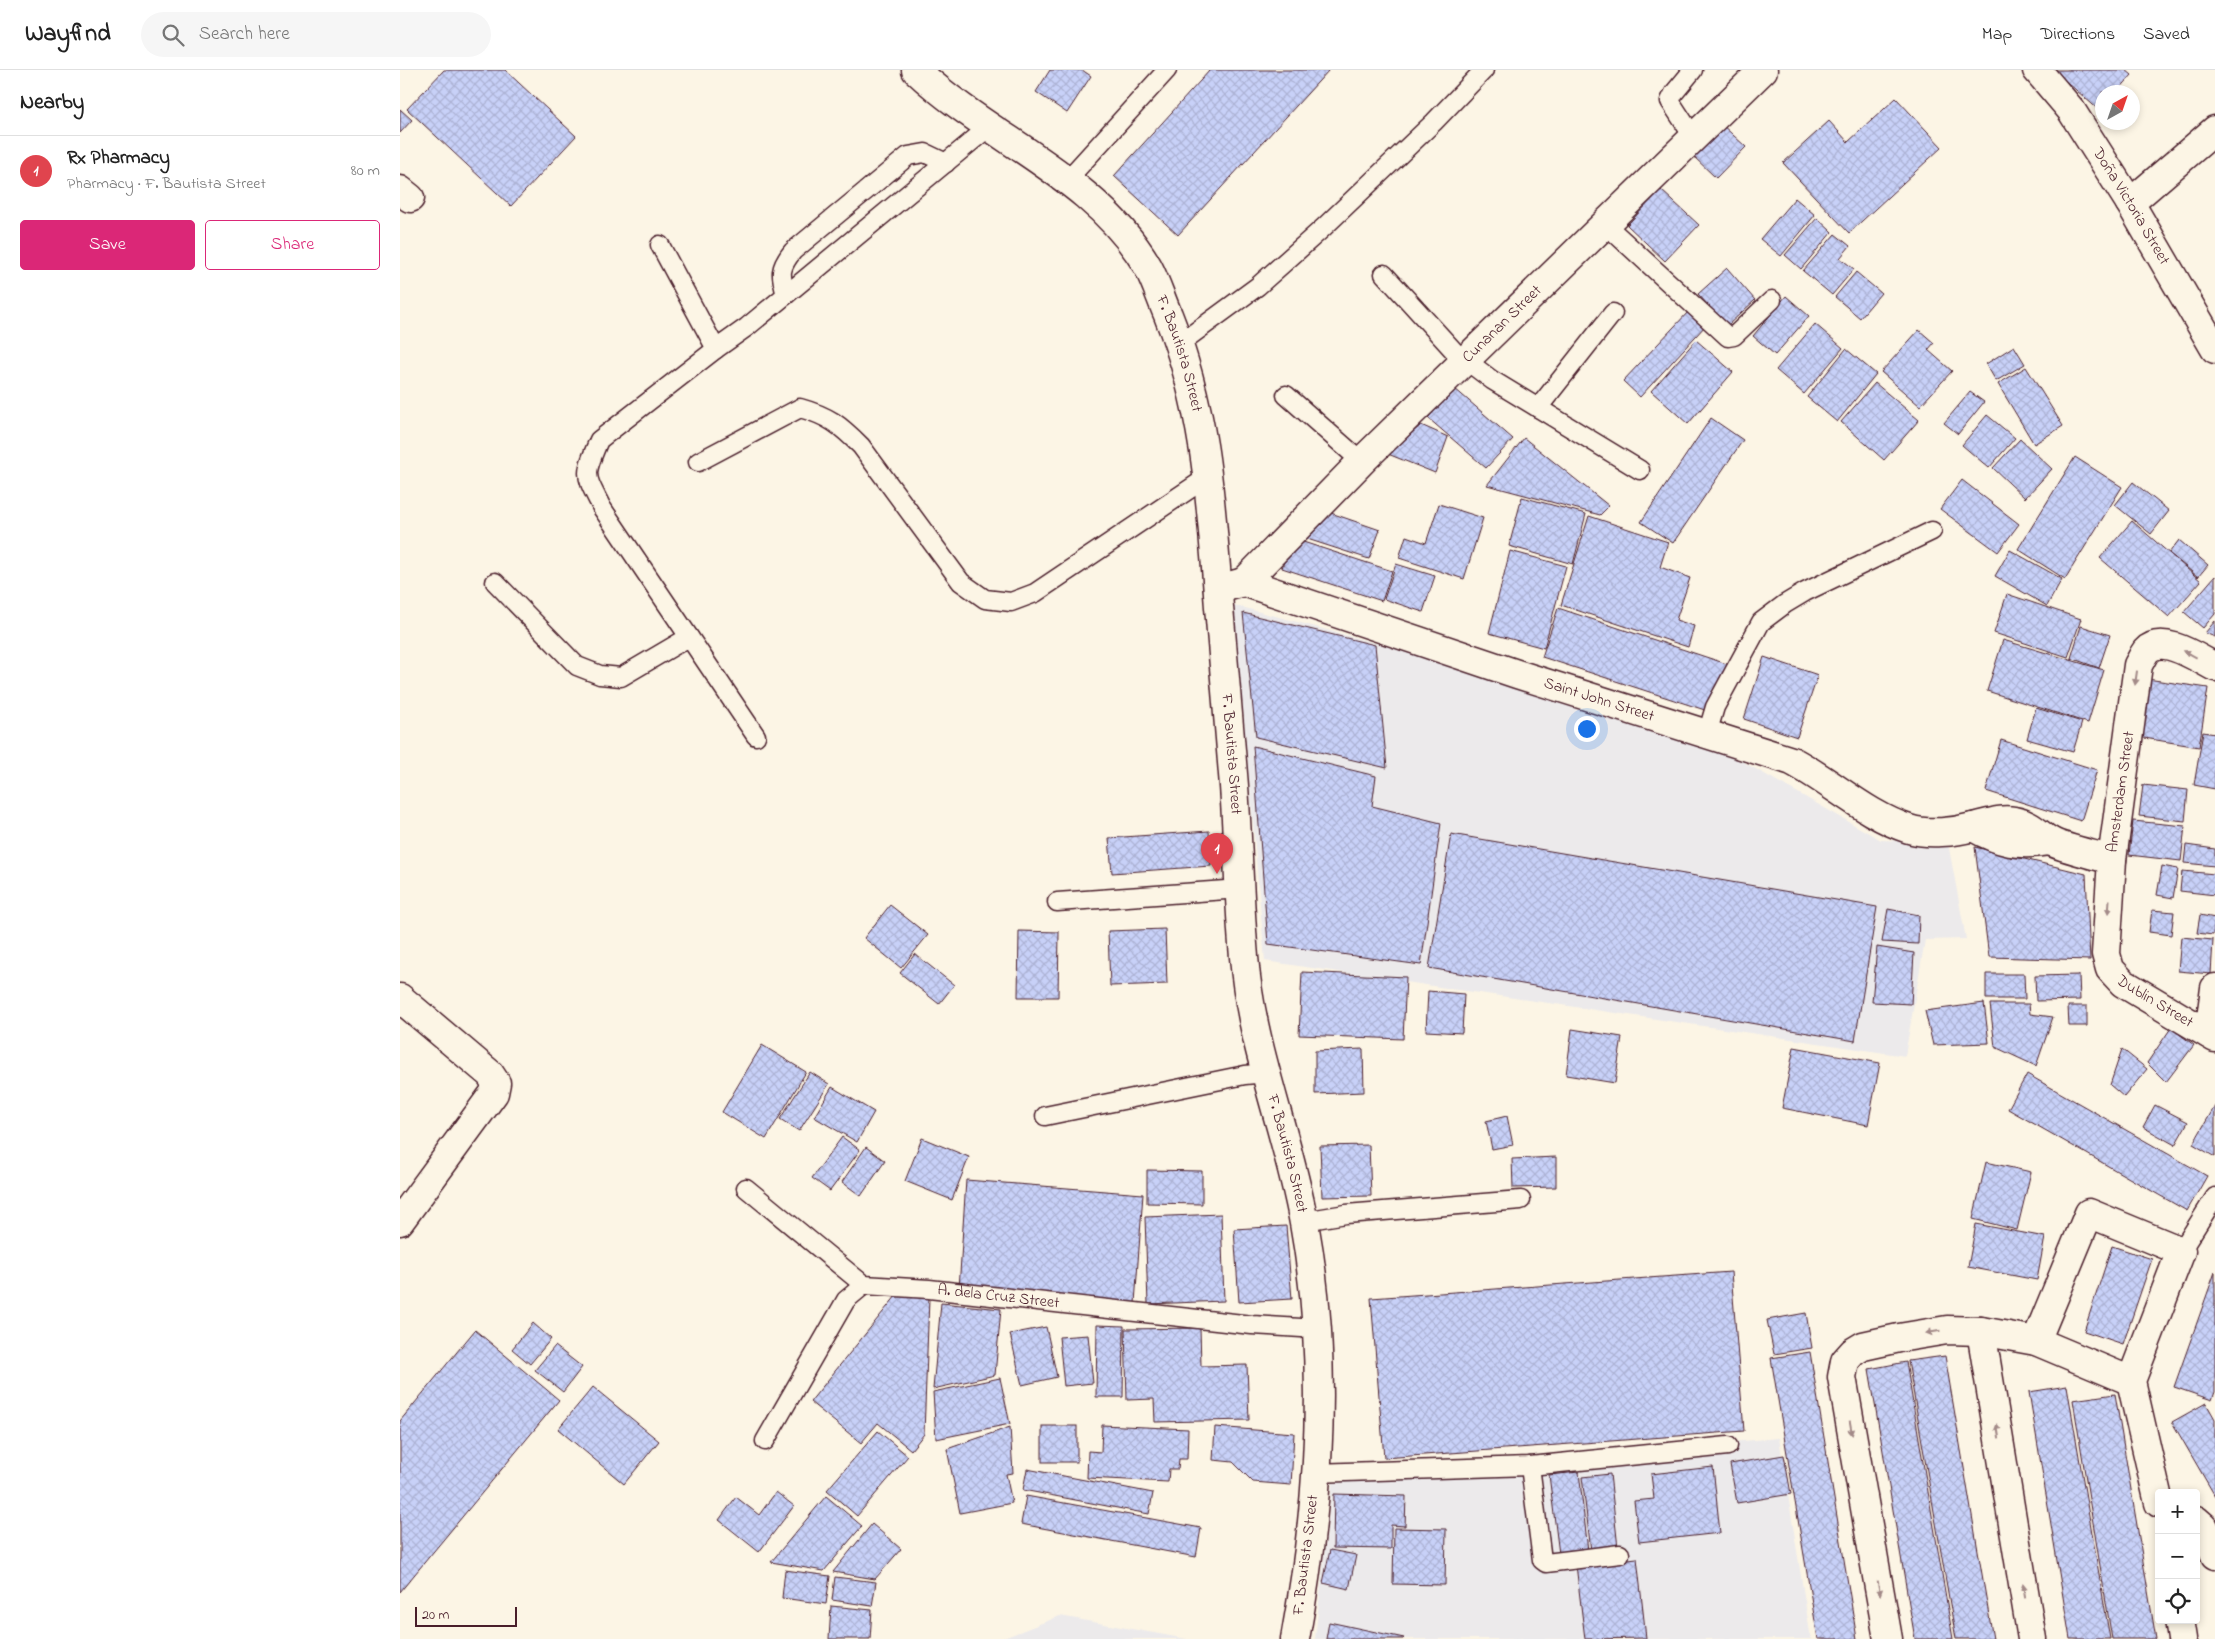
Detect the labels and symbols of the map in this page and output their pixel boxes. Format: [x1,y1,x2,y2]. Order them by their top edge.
north arrow [2095,85,2140,130]
street label: Doña Victoria Street [2085,142,2176,270]
street label: Cunanan Street [1457,279,1548,369]
street label: F. Bautista Street [1149,291,1209,415]
one-way arrow [2183,650,2197,658]
one-way arrow [2132,670,2140,686]
street label: Saint John Street [1541,671,1658,729]
street label: F. Bautista Street [1214,692,1248,816]
your location [1574,716,1600,742]
street label: Amsterdam Street [2101,729,2141,854]
pin: 1 [1201,833,1233,874]
one-way arrow [2104,899,2112,915]
street label: Dublin Street [2109,969,2198,1035]
street label: F. Bautista Street [1260,1091,1314,1215]
street label: A. dela Cruz Street [936,1278,1061,1316]
one-way arrow [1924,1329,1940,1337]
one-way arrow [1847,1420,1855,1435]
one-way arrow [1993,1422,2001,1438]
street label: F. Bautista Street [1287,1493,1325,1617]
one-way arrow [1876,1580,1884,1596]
one-way arrow [2020,1583,2028,1599]
scale bar [415,1604,518,1627]

